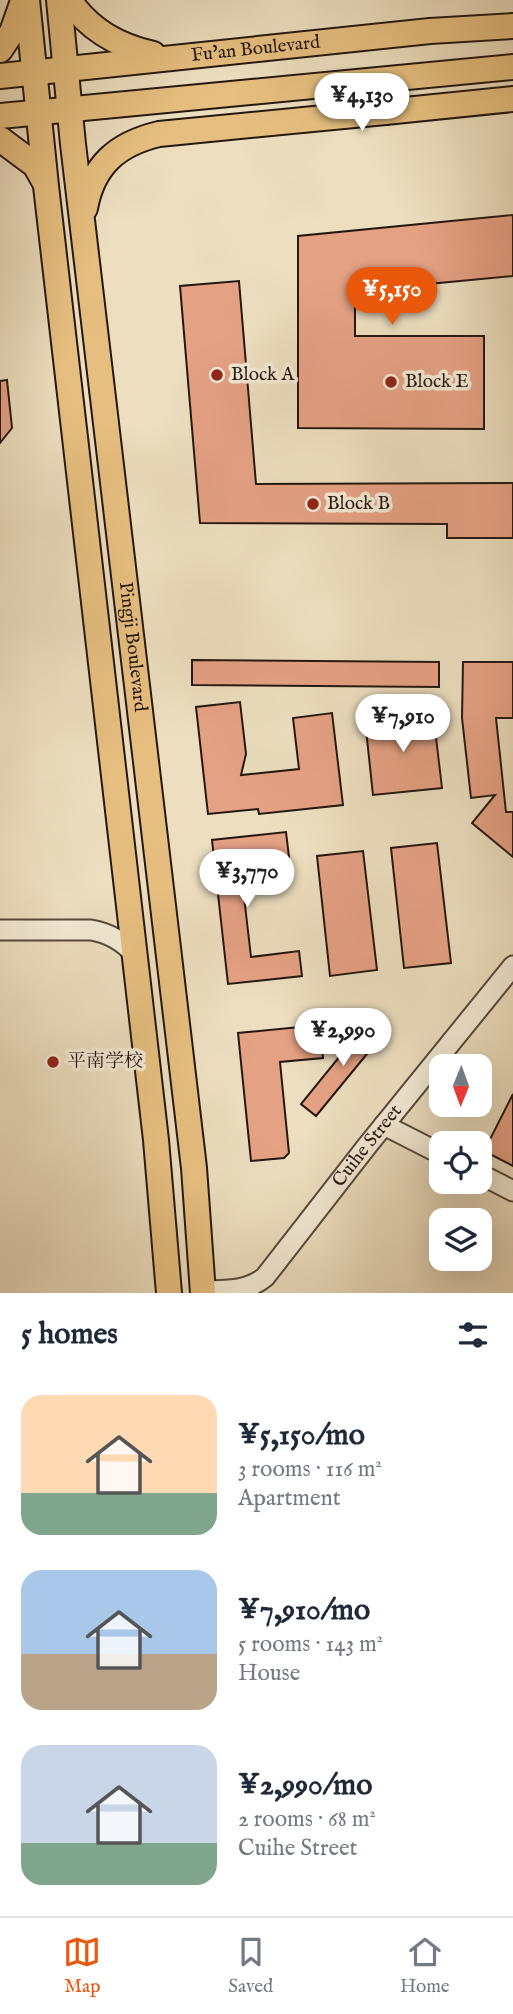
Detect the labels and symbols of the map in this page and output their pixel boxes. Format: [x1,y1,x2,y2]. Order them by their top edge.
street label: Fu'an Boulevard [190,30,322,68]
pin: ¥4,130 [305,74,419,133]
pin: ¥5,150 [335,268,449,327]
place label: Block A [231,363,295,387]
marker: Block A [209,367,225,383]
place label: Block E [405,370,469,394]
marker: Block E [383,374,399,390]
place label: Block B [327,492,390,516]
marker: Block B [305,496,321,512]
street label: Pingji Boulevard [113,581,152,714]
pin: ¥7,910 [346,694,460,754]
pin: ¥3,770 [190,850,304,909]
pin: ¥2,990 [286,1009,400,1068]
place label: 平南学校 [67,1050,143,1074]
marker: 平南学校 [45,1054,61,1070]
north arrow [429,1054,492,1116]
street label: Cuihe Street [327,1100,408,1192]

